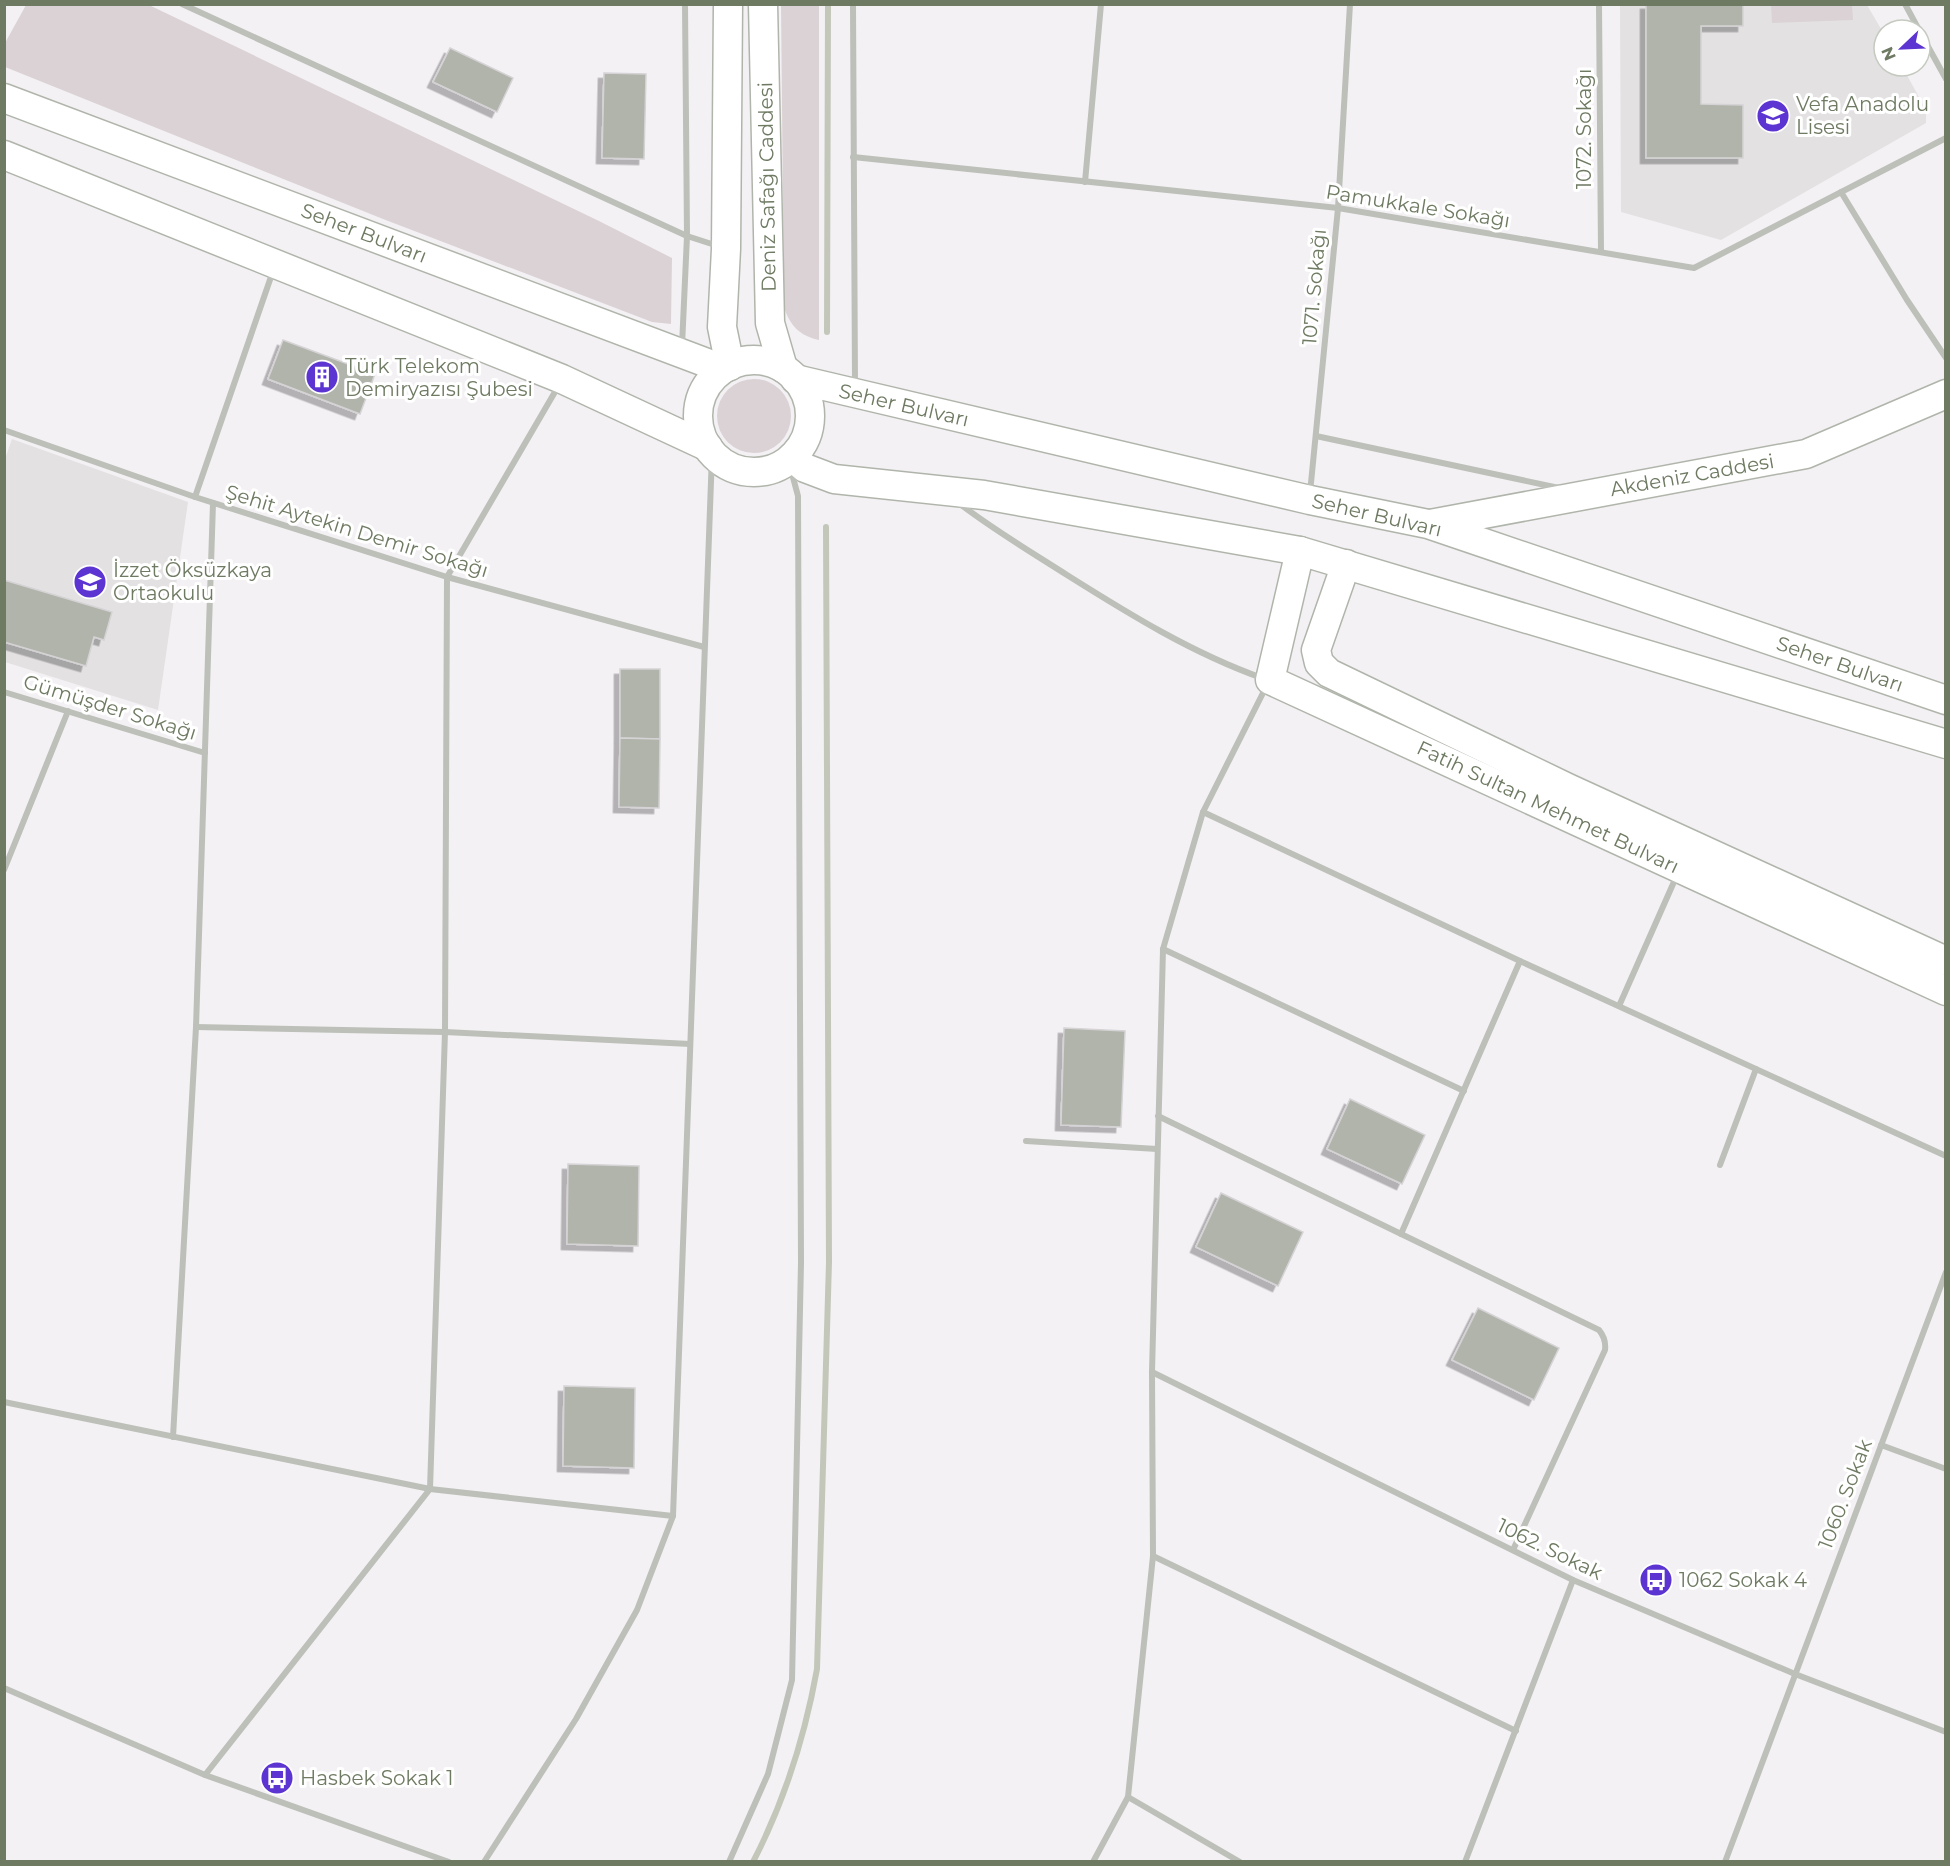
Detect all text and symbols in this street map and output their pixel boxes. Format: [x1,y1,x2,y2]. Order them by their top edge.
north arrow [1872,18,1932,78]
text: N [1877,44,1900,63]
street label: 1072. Sokağı [1572,69,1596,189]
street label: Deniz Safağı Caddesi [753,82,781,292]
place label: Vefa Anadolu Lisesi [1796,92,1929,139]
school or university icon: Vefa Anadolu Lisesi [1755,98,1791,134]
street label: Pamukkale Sokağı [1324,180,1512,232]
street label: Seher Bulvarı [298,198,430,268]
street label: 1071. Sokağı [1297,228,1331,346]
place label: Türk Telekom Demiryazısı Şubesi [345,354,533,401]
building icon: Türk Telekom Demiryazısı Şubesi [304,359,340,395]
street label: Seher Bulvarı [837,378,971,432]
street label: Akdeniz Caddesi [1608,449,1776,501]
street label: Şehit Aytekin Demir Sokağı [223,480,491,582]
street label: Seher Bulvarı [1310,488,1444,542]
place label: İzzet Öksüzkaya Ortaokulu [113,558,272,605]
school or university icon: İzzet Öksüzkaya Ortaokulu [72,564,108,600]
street label: Seher Bulvarı [1773,631,1907,697]
street label: Gümüşder Sokağı [21,669,199,745]
street label: Fatih Sultan Mehmet Bulvarı [1413,736,1683,878]
street label: 1060. Sokak [1813,1436,1877,1552]
street label: 1062. Sokak [1493,1513,1607,1585]
bus stop icon: 1062 Sokak 4 [1638,1562,1674,1598]
place label: 1062 Sokak 4 [1679,1568,1807,1592]
bus stop icon: Hasbek Sokak 1 [259,1760,295,1796]
place label: Hasbek Sokak 1 [300,1766,453,1790]

